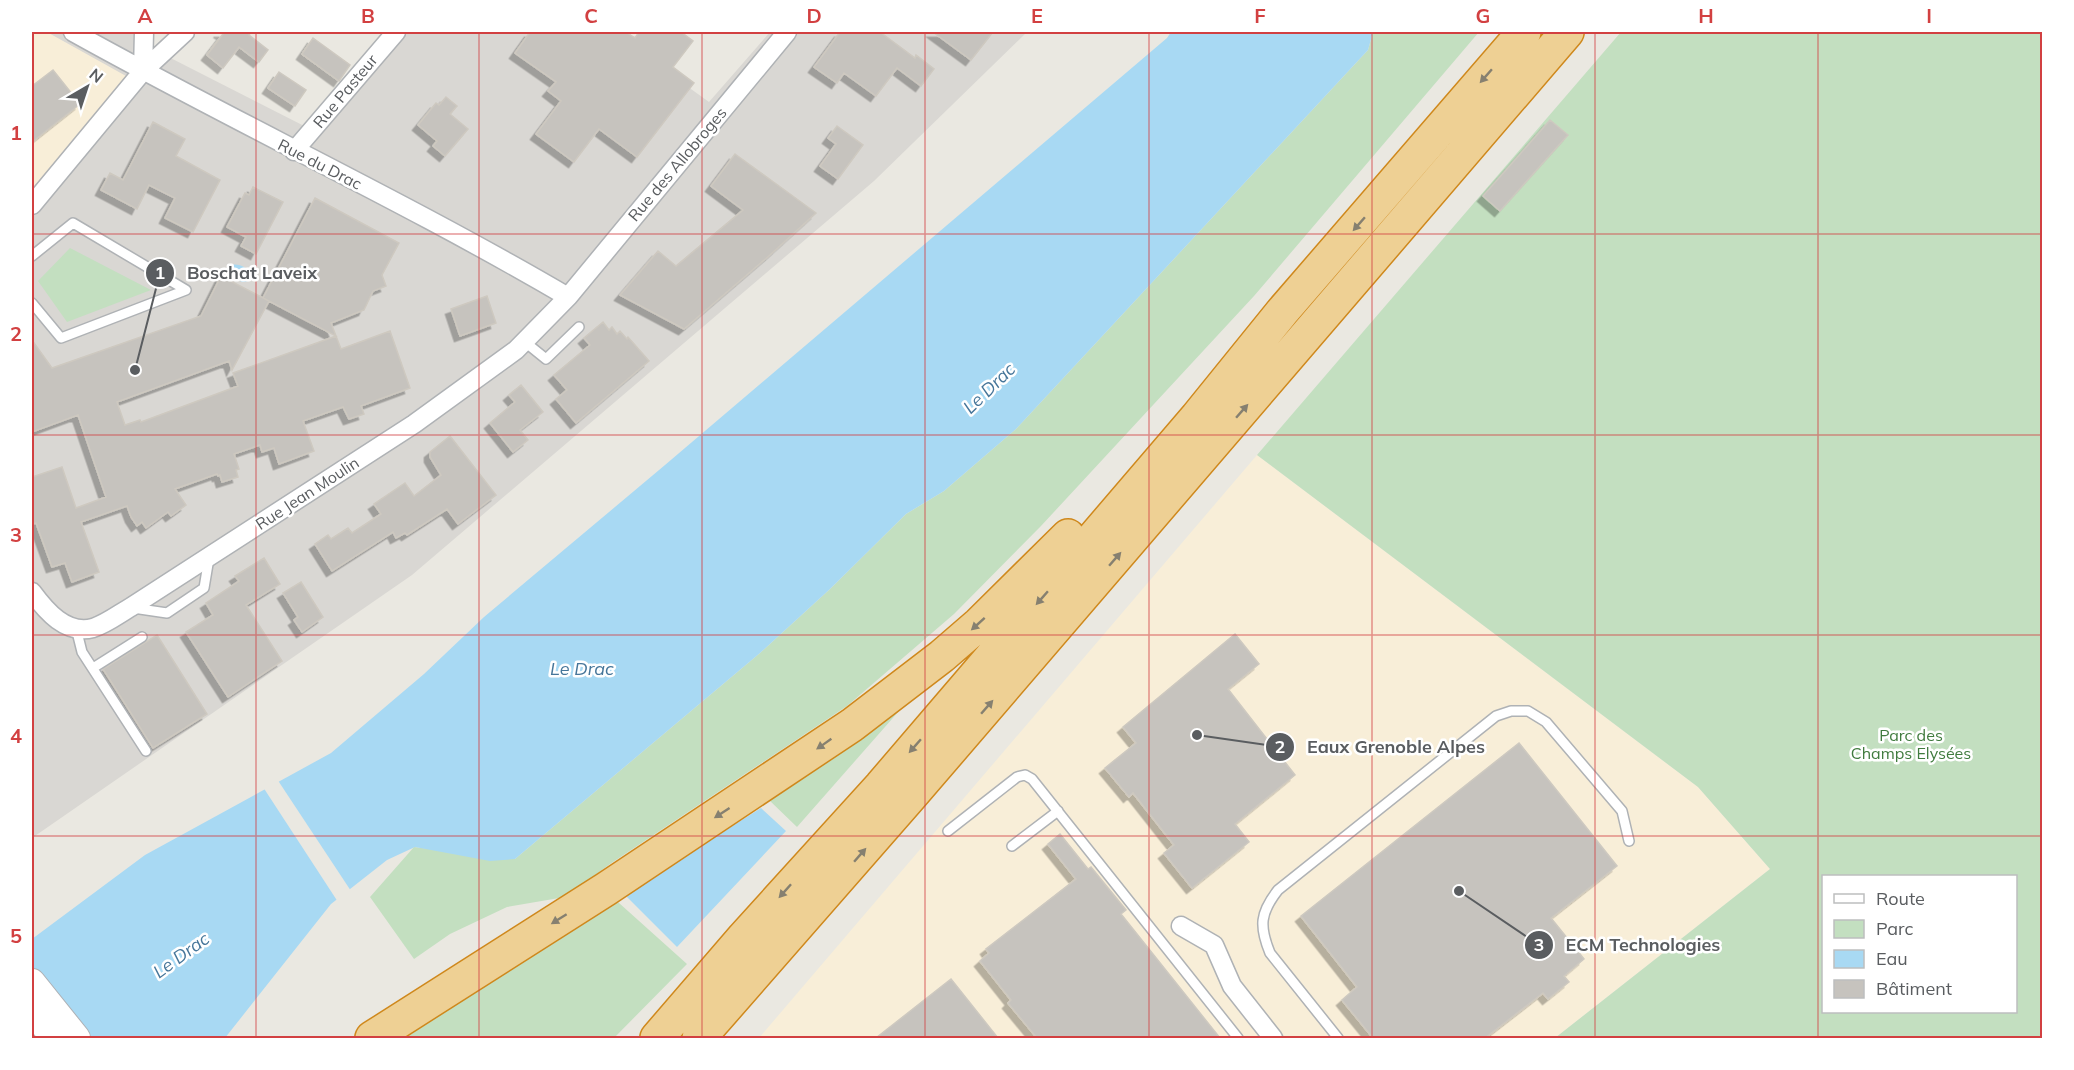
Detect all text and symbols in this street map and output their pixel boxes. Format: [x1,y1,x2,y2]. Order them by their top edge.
text: A [138,3,153,28]
text: B [361,3,375,28]
text: C [584,3,598,28]
text: D [806,3,822,28]
text: E [1031,3,1043,28]
text: F [1254,3,1266,28]
text: G [1476,3,1490,28]
text: H [1698,3,1714,28]
text: I [1926,3,1932,28]
street label: Rue Pasteur [308,50,382,132]
north arrow [57,57,117,117]
text: N [85,64,107,87]
one-way arrow [1480,68,1493,83]
street label: Rue des Allobroges [623,103,731,225]
text: 1 [10,120,22,145]
street label: Rue du Drac [275,134,365,194]
one-way arrow [1352,216,1365,232]
callout: Boschat Laveix [145,255,330,291]
text: 1 [155,261,165,284]
text: Boschat Laveix [187,261,318,284]
text: 2 [10,321,22,346]
water label: Le Drac [958,358,1020,418]
one-way arrow [1235,404,1248,419]
street label: Rue Jean Moulin [251,452,363,534]
text: 3 [10,522,22,547]
one-way arrow [1108,551,1121,567]
one-way arrow [1036,590,1049,605]
one-way arrow [971,617,986,630]
water label: Le Drac [550,657,614,680]
one-way arrow [981,699,994,715]
text: 4 [10,723,22,748]
park label: Parc des Champs Elysées [1851,725,1971,763]
callout: Eaux Grenoble Alpes [1265,729,1497,765]
text: 2 [1275,735,1285,758]
text: Eaux Grenoble Alpes [1307,735,1485,758]
one-way arrow [817,738,833,750]
one-way arrow [909,738,922,753]
one-way arrow [715,807,731,819]
one-way arrow [853,848,866,863]
legend [1822,875,2017,1013]
one-way arrow [778,884,792,899]
text: Route [1876,887,1925,910]
one-way arrow [551,914,567,925]
text: Parc [1876,917,1914,940]
text: 5 [10,923,22,948]
water label: Le Drac [148,927,214,983]
callout: ECM Technologies [1524,927,1732,963]
text: 3 [1534,933,1544,956]
text: ECM Technologies [1566,933,1720,956]
text: Eau [1876,947,1908,970]
text: Bâtiment [1876,977,1952,1000]

